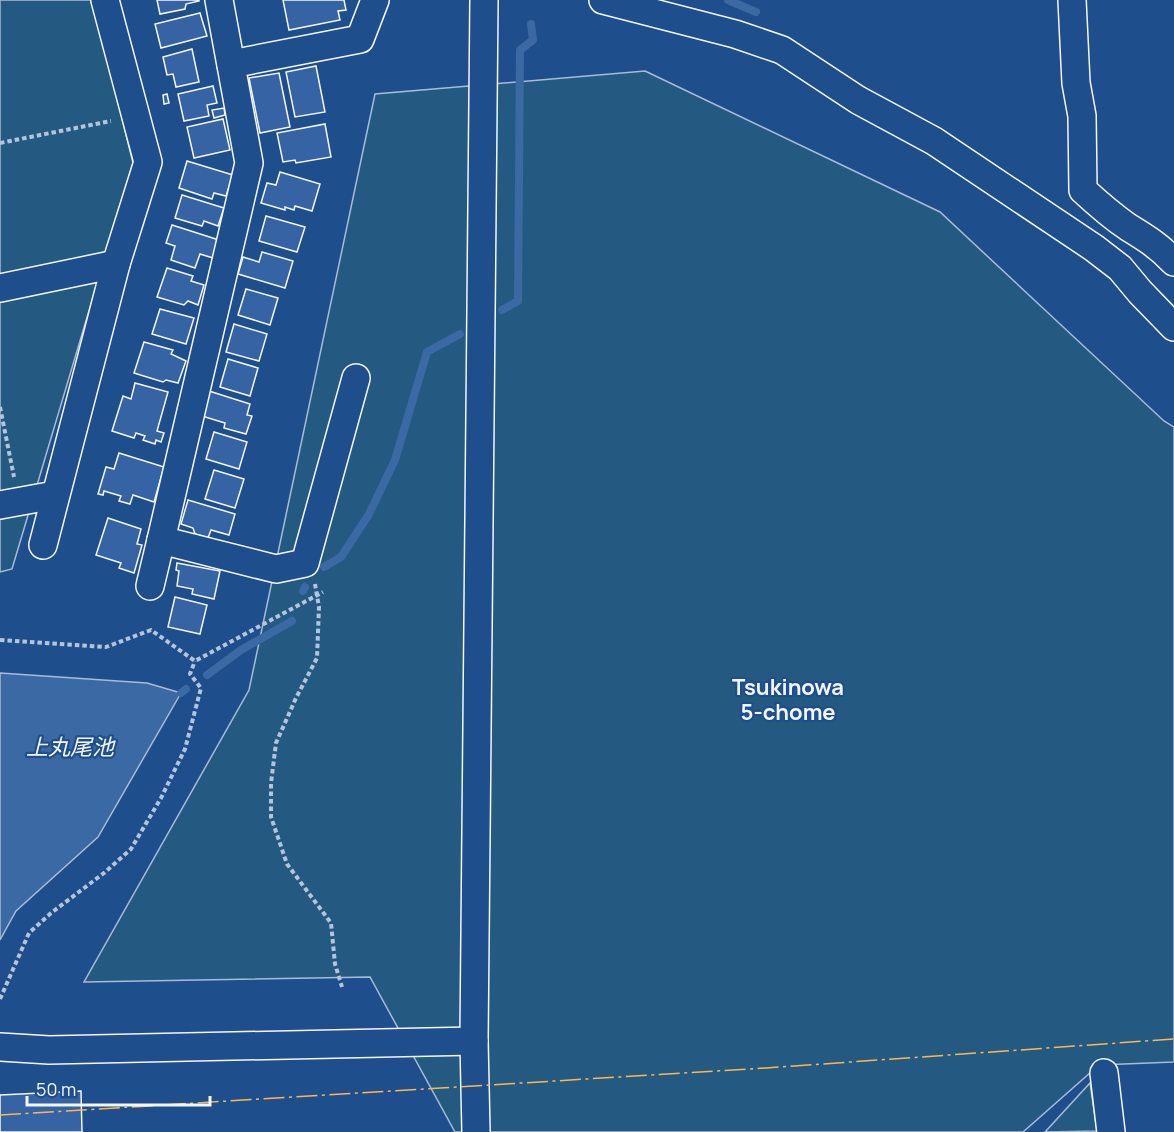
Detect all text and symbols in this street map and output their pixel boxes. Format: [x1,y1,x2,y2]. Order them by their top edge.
district label: Tsukinowa 5-chome [732,672,844,727]
water label: 上丸尾池 [26,732,116,762]
scale bar [27,1069,210,1107]
text: 50 m [36,1077,76,1101]

